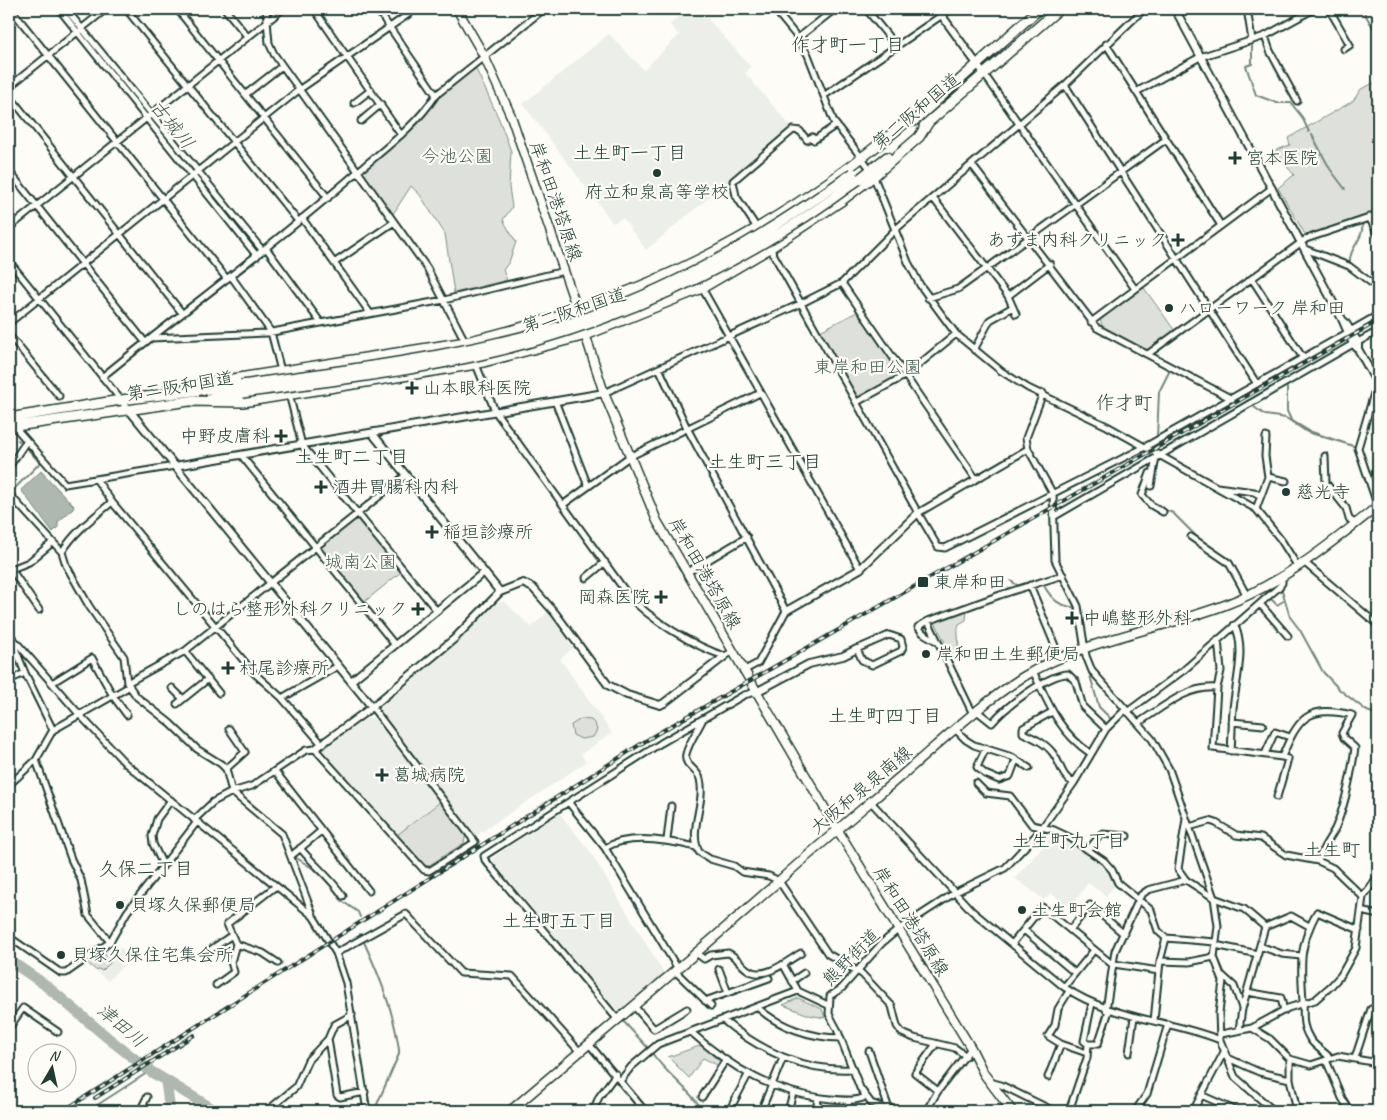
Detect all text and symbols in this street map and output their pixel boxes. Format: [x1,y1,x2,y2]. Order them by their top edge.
district label: 作才町一丁目 [791,33,905,57]
street label: 第二阪和国道 [868,68,964,154]
water label: 古城川 [145,95,199,154]
street label: 岸和田港塔原線 [525,138,587,264]
district label: 土生町一丁目 [573,141,687,165]
park label: 今池公園 [421,145,493,167]
place label: 宮本医院 [1246,147,1318,169]
marker: 宮本医院 [1228,151,1242,165]
marker: 府立和泉高等学校 [651,167,663,179]
place label: 府立和泉高等学校 [585,181,729,203]
place label: あずま内科クリニック [987,229,1167,251]
marker: あずま内科クリニック [1171,233,1185,247]
street label: 第二阪和国道 [519,283,629,337]
place label: ハローワーク 岸和田 [1179,297,1345,319]
marker: ハローワーク 岸和田 [1163,302,1175,314]
park label: 東岸和田公園 [814,356,922,378]
street label: 第二阪和国道 [125,367,235,405]
place label: 山本眼科医院 [423,377,531,399]
marker: 山本眼科医院 [405,381,419,395]
district label: 作才町 [1095,391,1153,415]
place label: 中野皮膚科 [180,425,270,447]
marker: 中野皮膚科 [274,429,288,443]
district label: 土生町二丁目 [295,445,409,469]
district label: 土生町三丁目 [708,450,822,474]
place label: 酒井胃腸科内科 [332,476,458,498]
marker: 酒井胃腸科内科 [314,480,328,494]
place label: 慈光寺 [1296,481,1350,503]
marker: 慈光寺 [1280,486,1292,498]
street label: 岸和田港塔原線 [664,513,746,633]
place label: 稲垣診療所 [443,521,533,543]
marker: 稲垣診療所 [425,525,439,539]
park label: 城南公園 [325,551,397,573]
place label: 東岸和田 [934,571,1006,593]
marker: 東岸和田 [916,575,930,589]
place label: 岡森医院 [578,586,650,608]
marker: 岡森医院 [654,590,668,604]
place label: しのはら整形外科クリニック [173,598,407,620]
marker: しのはら整形外科クリニック [411,602,425,616]
place label: 中嶋整形外科 [1083,607,1191,629]
marker: 中嶋整形外科 [1065,611,1079,625]
place label: 岸和田土生郵便局 [936,643,1080,665]
marker: 岸和田土生郵便局 [920,648,932,660]
place label: 村尾診療所 [239,657,329,679]
marker: 村尾診療所 [221,661,235,675]
district label: 土生町四丁目 [828,704,942,728]
street label: 大阪和泉泉南線 [806,741,916,839]
place label: 葛城病院 [393,764,465,786]
marker: 葛城病院 [375,768,389,782]
district label: 土生町九丁目 [1012,829,1126,853]
district label: 土生町 [1303,838,1361,862]
district label: 久保二丁目 [98,857,194,881]
street label: 岸和田港塔原線 [868,862,954,980]
place label: 貝塚久保郵便局 [130,894,256,916]
marker: 貝塚久保郵便局 [114,899,126,911]
place label: 土生町会館 [1032,899,1122,921]
marker: 土生町会館 [1016,904,1028,916]
district label: 土生町五丁目 [502,909,616,933]
street label: 熊野街道 [818,924,884,990]
place label: 貝塚久保住宅集会所 [71,944,233,966]
marker: 貝塚久保住宅集会所 [55,949,67,961]
water label: 津田川 [92,998,151,1053]
north arrow [28,1042,78,1092]
text: N [48,1047,62,1065]

